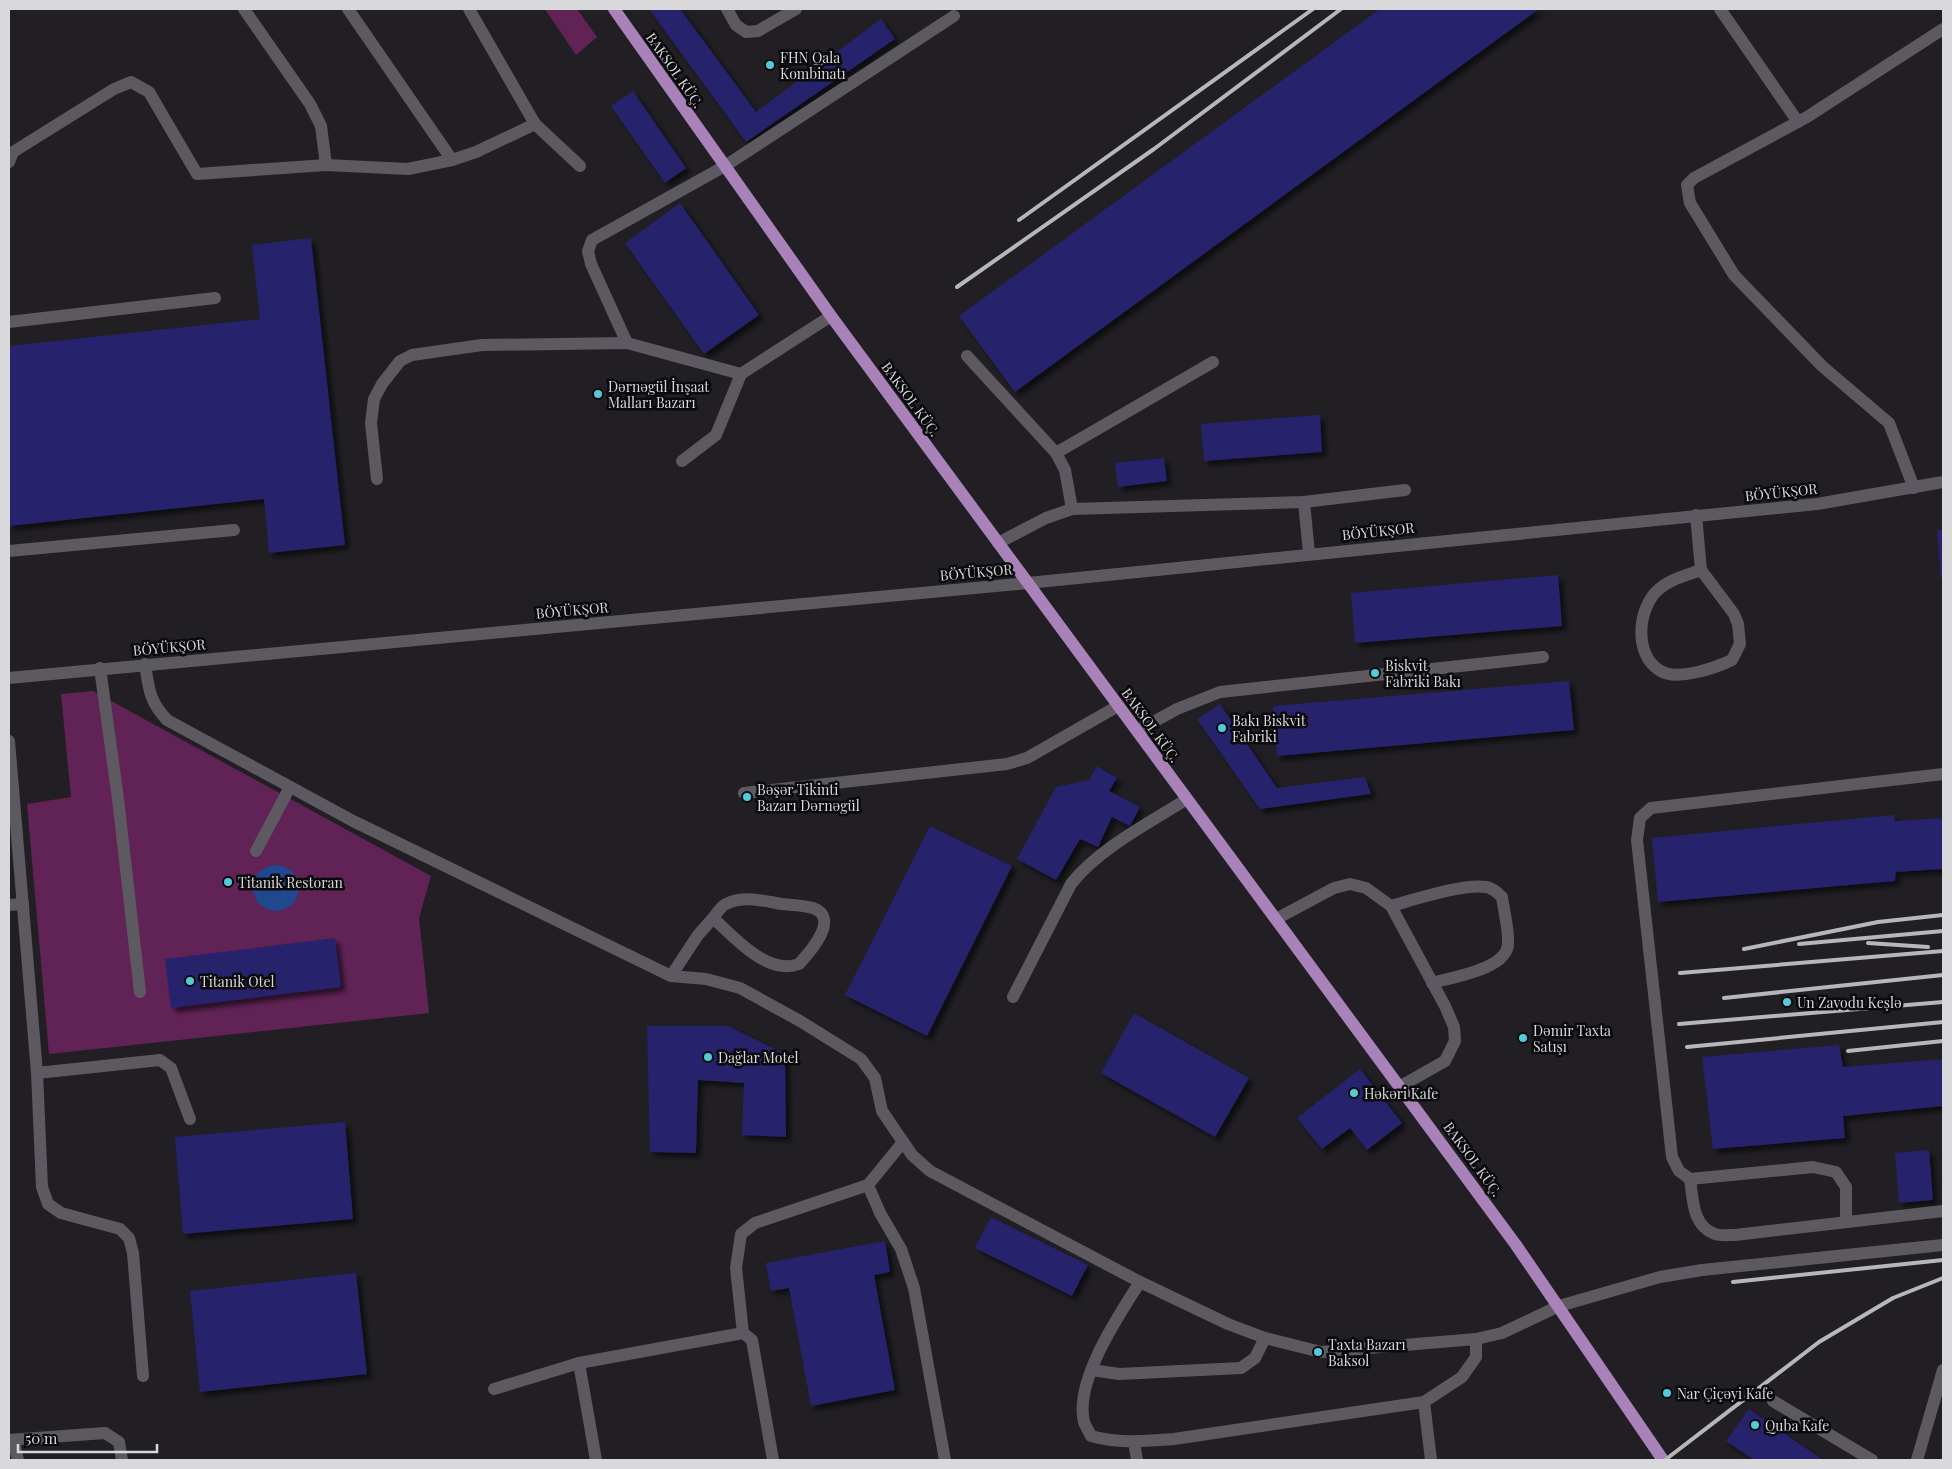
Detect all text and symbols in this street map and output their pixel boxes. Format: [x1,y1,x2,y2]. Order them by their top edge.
street label: BAKSOL KÜÇ. [642,29,708,111]
place label: FHN Qala Kombinatı [780,48,846,83]
marker: FHN Qala Kombinatı [764,59,776,71]
street label: BAKSOL KÜÇ. [878,358,944,440]
place label: Dərnəgül İnşaat Malları Bazarı [608,377,710,412]
marker: Dərnəgül İnşaat Malları Bazarı [592,388,604,400]
street label: BÖYÜKŞOR [1744,479,1819,505]
street label: BÖYÜKŞOR [1341,518,1416,544]
street label: BÖYÜKŞOR [939,559,1014,585]
street label: BÖYÜKŞOR [535,597,610,623]
street label: BÖYÜKŞOR [132,634,207,660]
place label: Biskvit Fabriki Bakı [1385,656,1461,691]
marker: Biskvit Fabriki Bakı [1369,667,1381,679]
street label: BAKSOL KÜÇ. [1118,684,1184,766]
place label: Bakı Biskvit Fabriki [1232,711,1307,746]
marker: Bakı Biskvit Fabriki [1216,722,1228,734]
place label: Bəşər Tikinti Bazarı Dərnəgül [757,780,860,815]
marker: Bəşər Tikinti Bazarı Dərnəgül [741,791,753,803]
place label: Titanik Restoran [238,873,343,892]
marker: Titanik Restoran [222,876,234,888]
place label: Titanik Otel [200,972,275,991]
marker: Titanik Otel [184,975,196,987]
place label: Un Zavodu Keşlə [1797,993,1902,1012]
marker: Un Zavodu Keşlə [1781,996,1793,1008]
place label: Dəmir Taxta Satışı [1533,1021,1611,1056]
marker: Dəmir Taxta Satışı [1517,1032,1529,1044]
place label: Dağlar Motel [718,1048,798,1067]
marker: Dağlar Motel [702,1051,714,1063]
place label: Həkəri Kafe [1364,1084,1438,1103]
marker: Həkəri Kafe [1348,1087,1360,1099]
street label: BAKSOL KÜÇ. [1440,1118,1506,1200]
place label: Taxta Bazarı Baksol [1328,1335,1406,1370]
marker: Taxta Bazarı Baksol [1312,1346,1324,1358]
place label: Nar Çiçəyi Kafe [1677,1384,1773,1403]
marker: Nar Çiçəyi Kafe [1661,1387,1673,1399]
place label: Quba Kafe [1765,1416,1829,1435]
marker: Quba Kafe [1749,1419,1761,1431]
scale bar [18,1422,156,1454]
text: 50 m [25,1428,58,1448]

